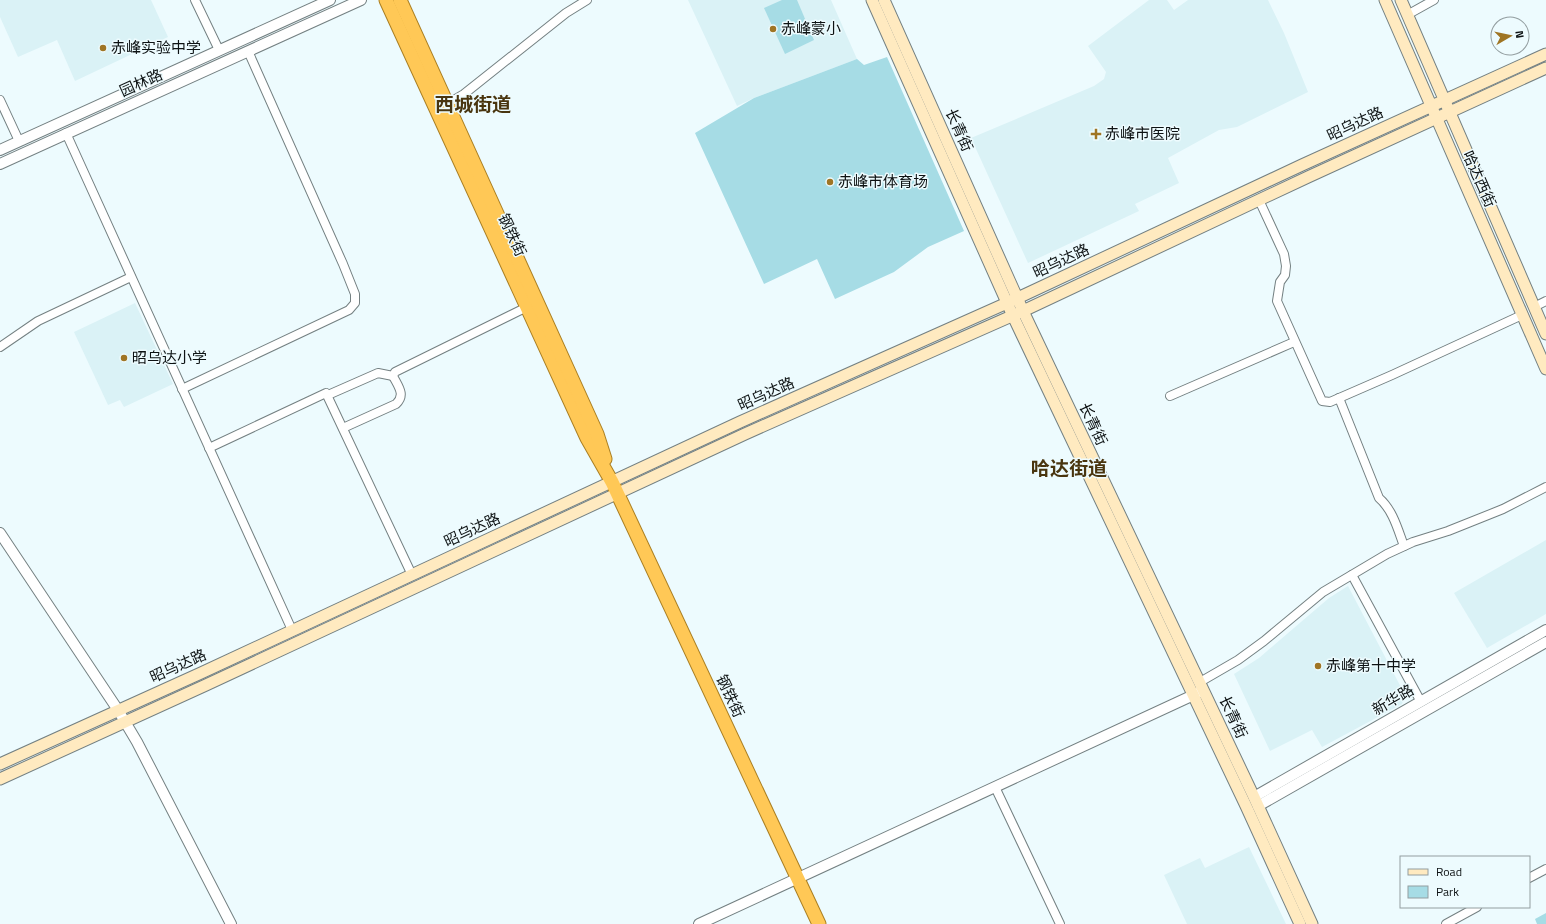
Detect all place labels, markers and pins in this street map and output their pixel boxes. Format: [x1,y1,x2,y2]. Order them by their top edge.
place label: 赤峰蒙小 [781,17,841,40]
marker: 赤峰蒙小 [768,24,778,34]
place label: 赤峰实验中学 [111,36,201,59]
marker: 赤峰实验中学 [98,43,108,53]
place label: 赤峰市医院 [1105,122,1180,145]
marker: 赤峰市医院 [1090,128,1102,140]
place label: 赤峰市体育场 [838,170,928,193]
marker: 赤峰市体育场 [825,177,835,187]
place label: 昭乌达小学 [132,346,207,369]
marker: 昭乌达小学 [119,353,129,363]
place label: 赤峰第十中学 [1326,654,1416,677]
marker: 赤峰第十中学 [1313,661,1323,671]

